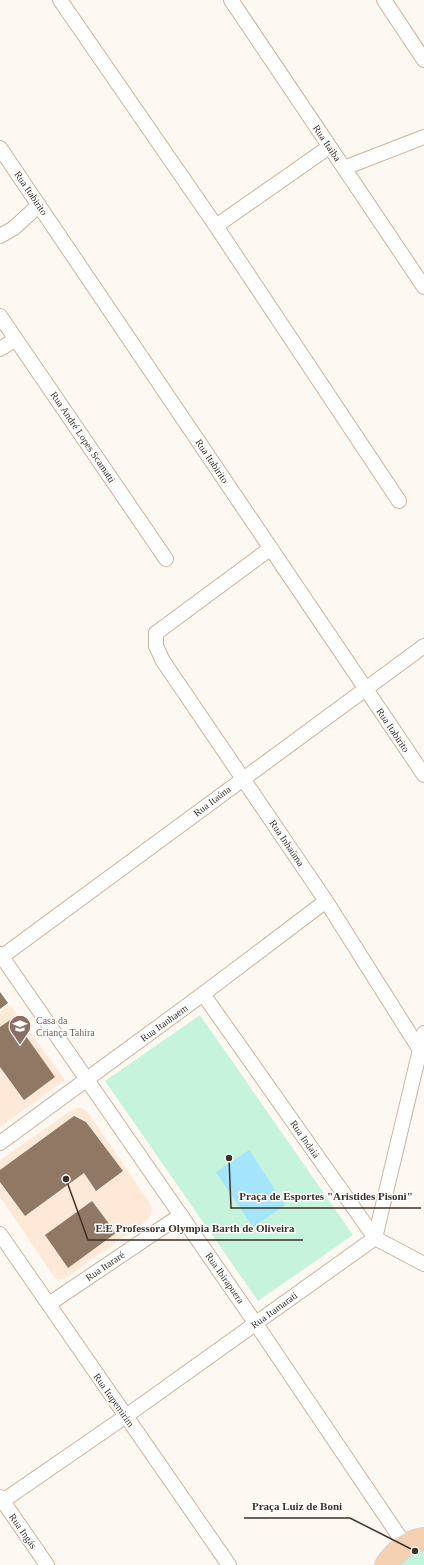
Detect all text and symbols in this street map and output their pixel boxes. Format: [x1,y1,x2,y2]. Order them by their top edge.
street label: Rua Itaiba [311,123,343,164]
street label: Rua Itabirito [12,169,50,217]
street label: Rua André Lopes Scamatti [48,389,118,485]
street label: Rua Itabirito [193,437,231,485]
street label: Rua Itabirito [374,706,412,754]
street label: Rua Itaúna [191,783,233,819]
street label: Rua Inhaúma [267,818,307,869]
street label: Rua Itanhaem [138,1002,190,1044]
school or university icon: Casa da Criança Tahira [7,1013,33,1046]
place label: Casa da Criança Tahira [36,1015,95,1038]
street label: Rua Indaiá [288,1118,322,1160]
callout: Praça de Esportes "Aristides Pisoni" [231,1185,421,1208]
text: Praça de Esportes "Aristides Pisoni" [239,1190,413,1202]
callout: E.E Professora Olympia Barth de Oliveira [88,1217,303,1240]
text: E.E Professora Olympia Barth de Oliveira [95,1222,295,1234]
street label: Rua Itararé [83,1249,127,1283]
street label: Rua Ibirapuera [203,1250,247,1306]
street label: Rua Itamarati [249,1289,300,1331]
street label: Rua Itapemirim [91,1371,137,1429]
callout: Praça Luiz de Boni [244,1495,350,1518]
text: Praça Luiz de Boni [252,1500,342,1512]
street label: Rua Ingás [7,1511,39,1551]

